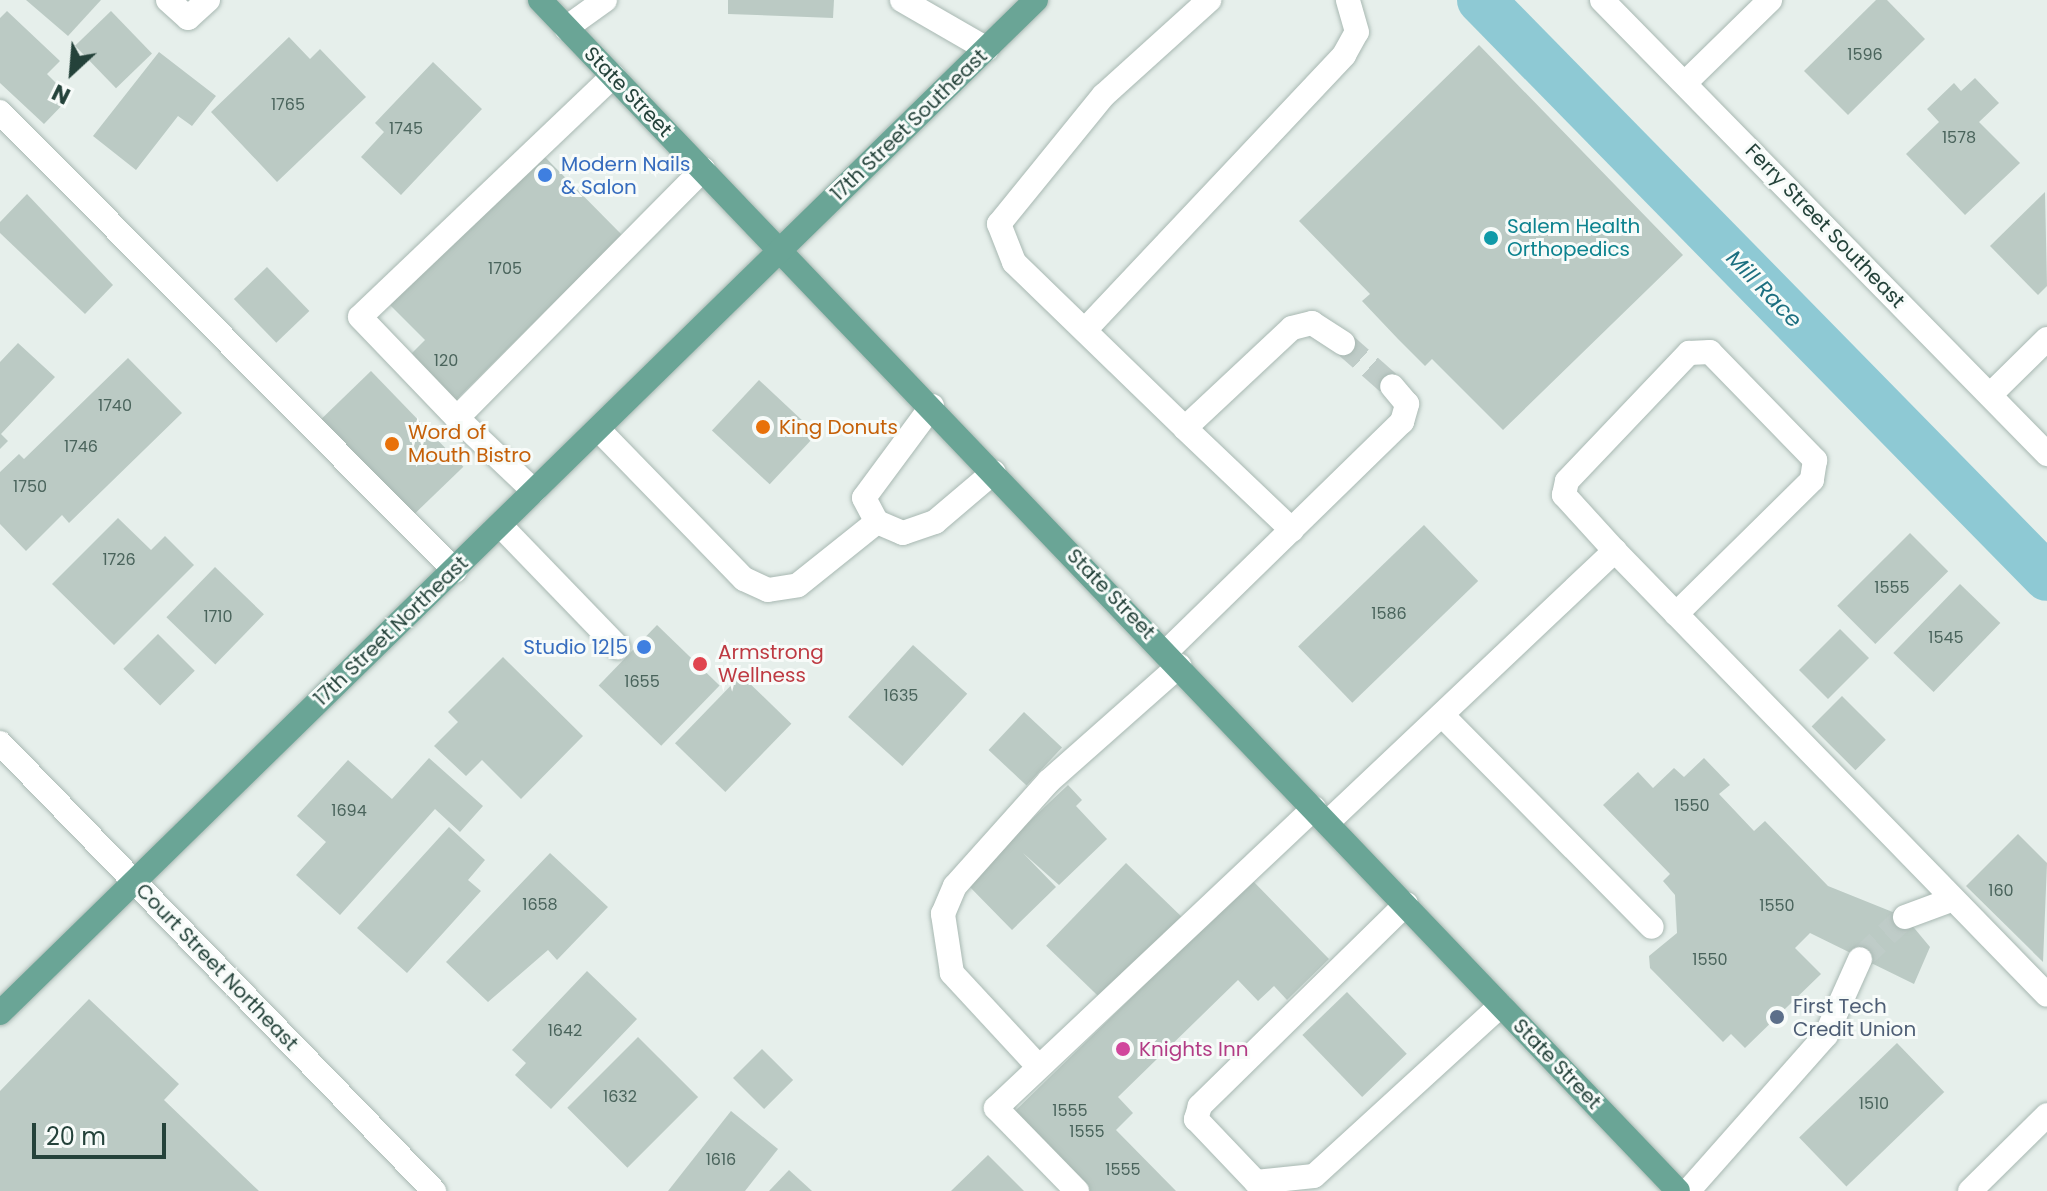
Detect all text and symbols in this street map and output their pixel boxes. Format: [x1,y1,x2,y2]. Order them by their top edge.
north arrow [32,32,112,112]
street label: State Street [579,42,677,142]
street label: 17th Street Southeast [826,44,992,206]
house number: 1596 [1847,45,1883,65]
text: N [47,76,75,112]
house number: 1765 [271,95,305,115]
house number: 1745 [389,119,423,139]
house number: 1578 [1942,128,1976,148]
street label: Ferry Street Southeast [1740,139,1910,313]
place label: Modern Nails & Salon [561,152,690,199]
marker: Modern Nails & Salon [536,166,554,184]
place label: Salem Health Orthopedics [1507,214,1640,261]
marker: Salem Health Orthopedics [1482,229,1500,247]
water label: Mill Race [1721,245,1807,333]
house number: 1705 [488,259,522,279]
house number: 120 [434,351,458,371]
house number: 1740 [98,396,132,416]
place label: King Donuts [779,415,898,439]
marker: King Donuts [754,418,772,436]
place label: Word of Mouth Bistro [408,420,531,467]
marker: Word of Mouth Bistro [383,435,401,453]
house number: 1746 [64,437,98,457]
house number: 1750 [13,477,47,497]
street label: State Street [1062,544,1160,644]
house number: 1726 [102,550,136,570]
street label: 17th Street Northeast [309,551,473,711]
house number: 1555 [1874,578,1910,598]
house number: 1586 [1371,604,1407,624]
house number: 1710 [203,607,233,627]
house number: 1545 [1928,628,1964,648]
place label: Studio 12|5 [523,635,628,659]
marker: Studio 12|5 [635,638,653,656]
place label: Armstrong Wellness [718,640,824,687]
marker: Armstrong Wellness [689,653,711,675]
house number: 1655 [624,672,660,692]
house number: 1635 [884,686,918,706]
house number: 1550 [1674,796,1710,816]
house number: 1694 [331,801,367,821]
street label: Court Street Northeast [131,878,303,1056]
house number: 160 [1988,881,2014,901]
house number: 1658 [522,895,558,915]
house number: 1550 [1759,896,1795,916]
house number: 1550 [1692,950,1728,970]
place label: First Tech Credit Union [1793,994,1916,1041]
marker: First Tech Credit Union [1768,1008,1786,1026]
street label: State Street [1508,1014,1606,1114]
house number: 1642 [548,1021,582,1041]
place label: Knights Inn [1139,1037,1249,1061]
marker: Knights Inn [1114,1040,1132,1058]
house number: 1632 [603,1087,637,1107]
house number: 1510 [1859,1094,1889,1114]
house number: 1555 [1052,1101,1088,1121]
scale bar [36,1107,170,1157]
text: 20 m [46,1120,106,1153]
house number: 1555 [1069,1122,1105,1142]
house number: 1616 [706,1150,736,1170]
house number: 1555 [1105,1160,1141,1180]

